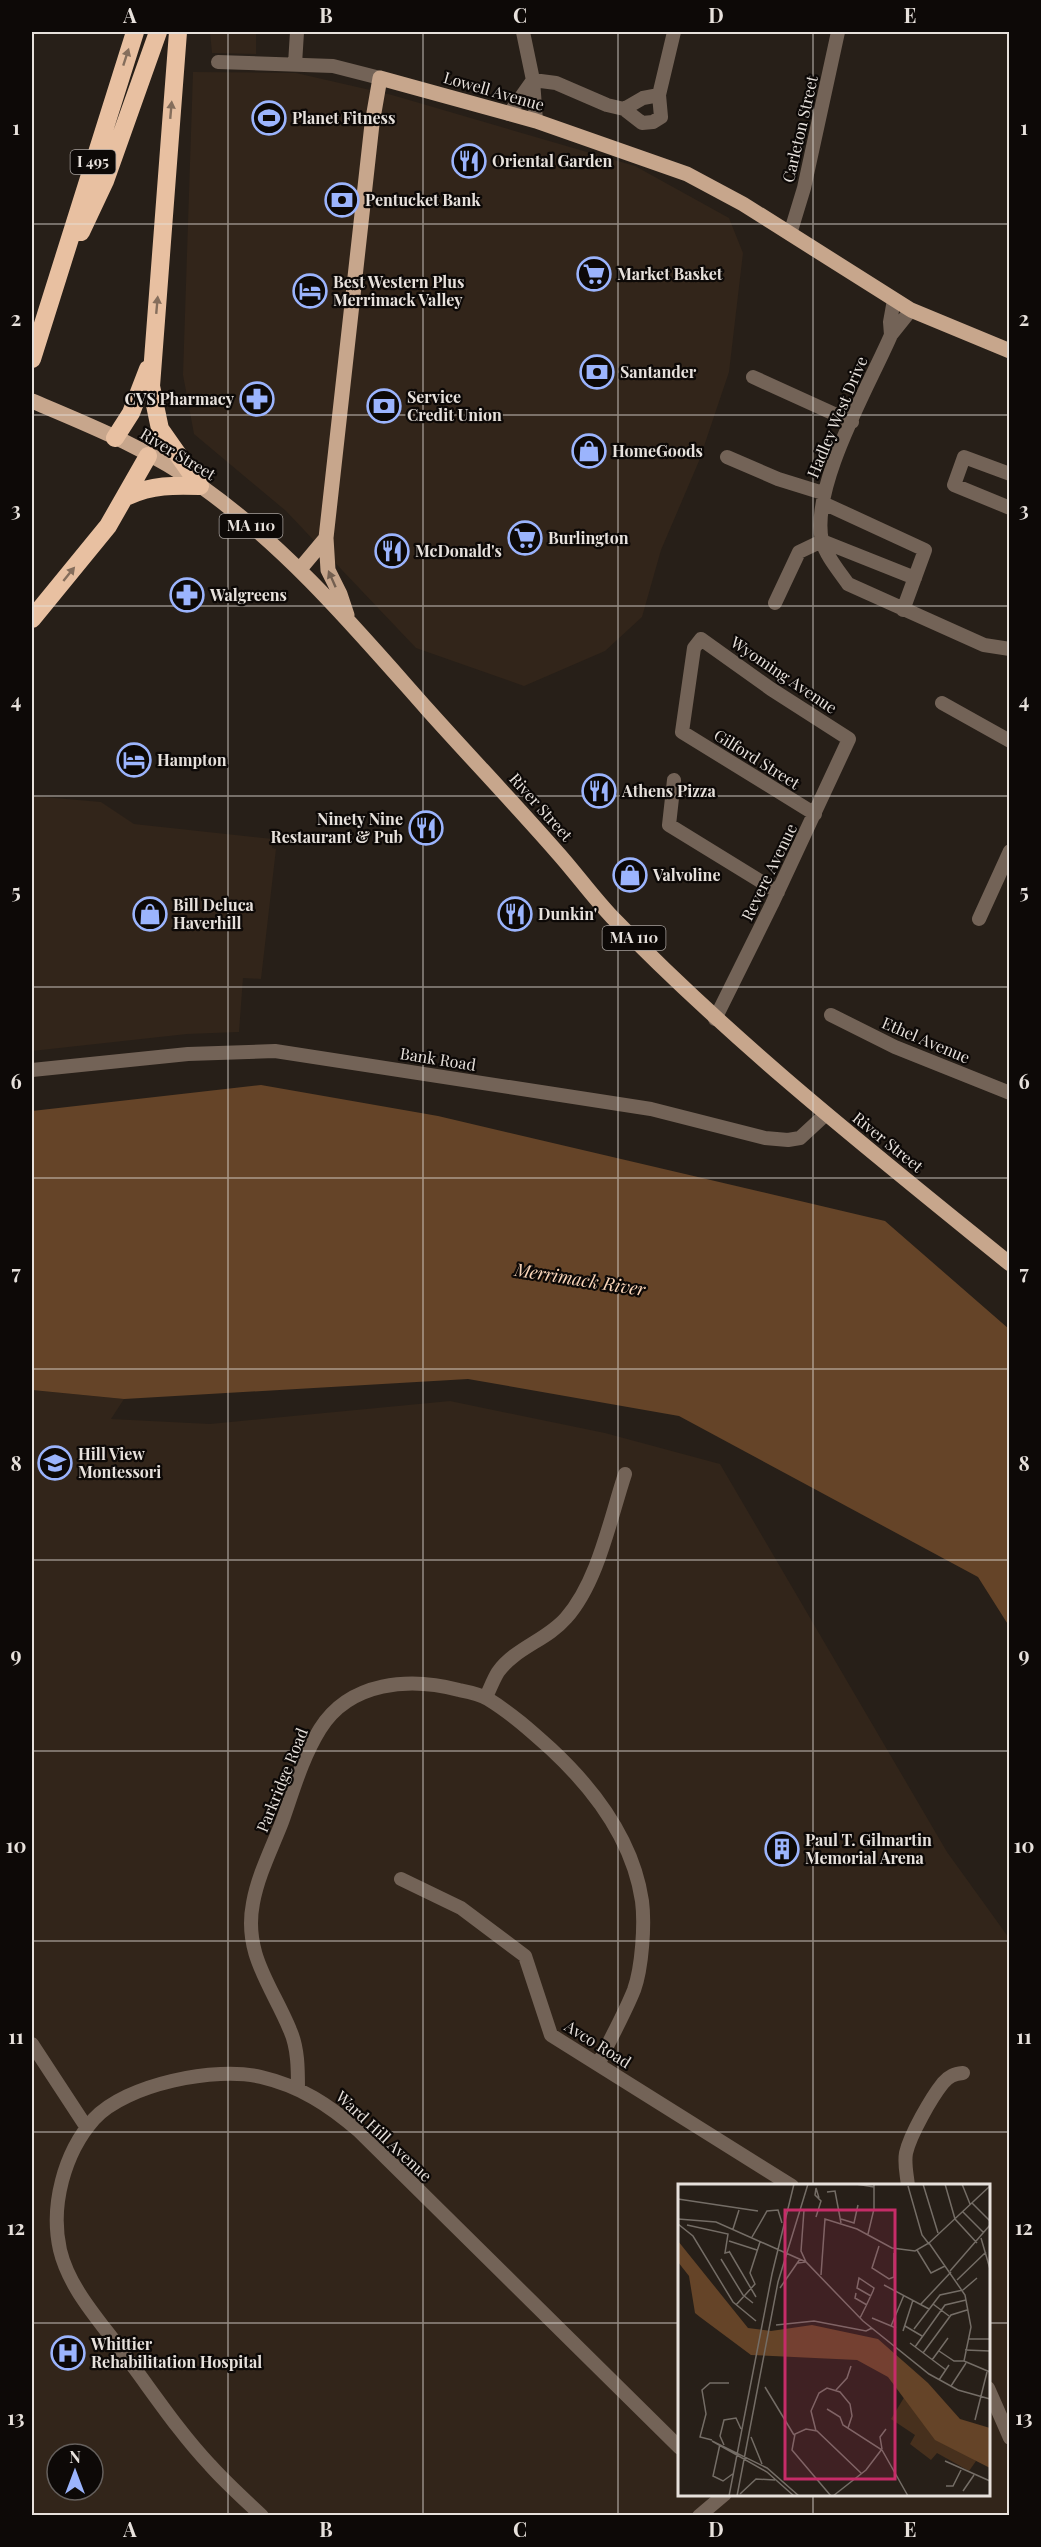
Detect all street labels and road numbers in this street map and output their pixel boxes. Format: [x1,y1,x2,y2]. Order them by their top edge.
street label: Lowell Avenue [441,66,547,115]
street label: Carleton Street [777,73,822,184]
road number: I 495 [70,150,116,174]
street label: Hadley West Drive [801,353,872,481]
street label: River Street [137,423,220,485]
road number: MA 110 [220,514,282,538]
street label: Wyoming Avenue [726,631,841,718]
street label: Gilford Street [710,724,804,793]
street label: River Street [505,768,578,845]
street label: Revere Avenue [736,820,801,924]
road number: MA 110 [602,926,666,950]
street label: Ethel Avenue [879,1012,973,1068]
street label: Bank Road [399,1042,477,1075]
street label: River Street [849,1107,928,1177]
street label: Parkridge Road [251,1725,312,1835]
street label: Avco Road [560,2014,636,2072]
street label: Ward Hill Avenue [331,2085,437,2186]

